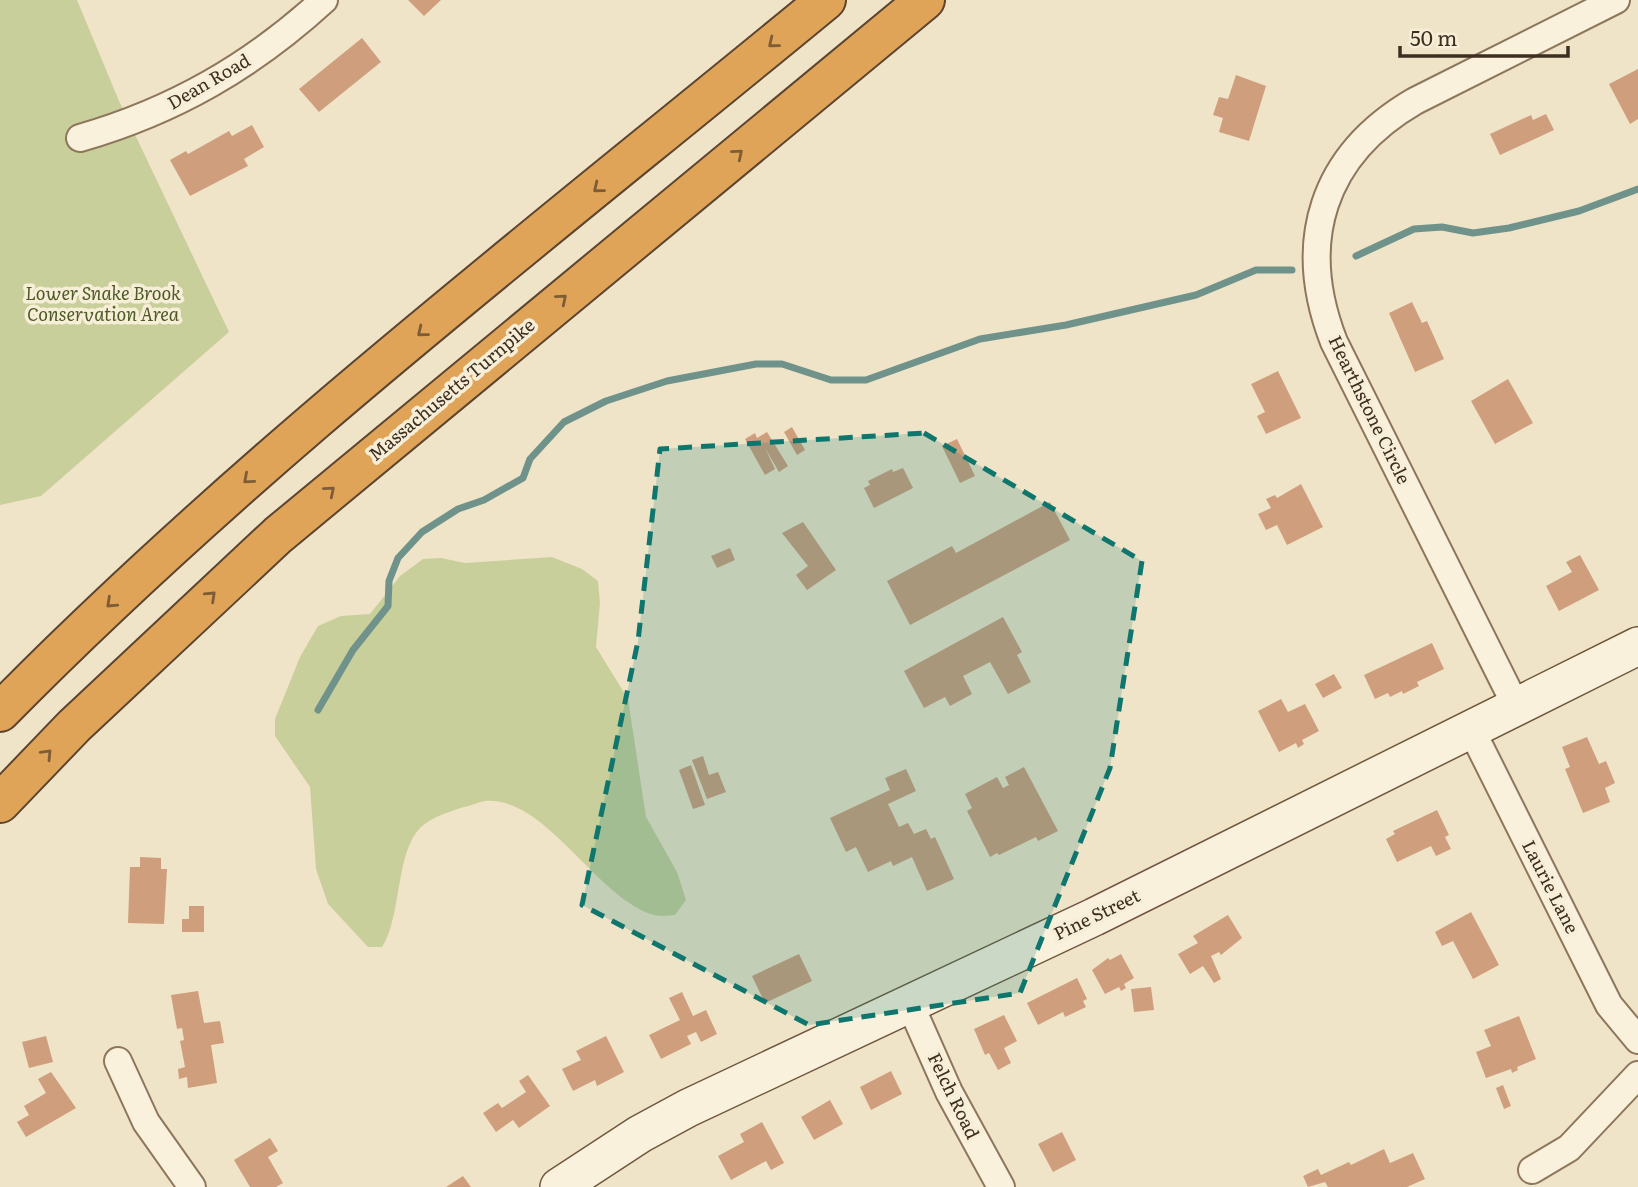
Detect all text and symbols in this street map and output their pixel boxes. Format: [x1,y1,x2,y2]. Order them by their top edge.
scale bar [1400,14,1568,58]
text: 50 m [1410,21,1457,52]
one-way arrow [769,35,781,48]
street label: Dean Road [162,46,255,115]
one-way arrow [730,150,742,163]
one-way arrow [593,180,606,192]
park label: Lower Snake Brook Conservation Area [25,279,181,327]
one-way arrow [554,295,567,307]
street label: Massachusetts Turnpike [362,311,540,467]
one-way arrow [418,324,430,337]
street label: Hearthstone Circle [1323,330,1418,488]
one-way arrow [243,471,256,483]
one-way arrow [322,487,335,499]
one-way arrow [203,591,216,604]
one-way arrow [106,595,119,607]
one-way arrow [38,749,51,762]
street label: Laurie Lane [1516,835,1586,938]
street label: Pine Street [1049,881,1145,946]
street label: Felch Road [922,1047,987,1143]

